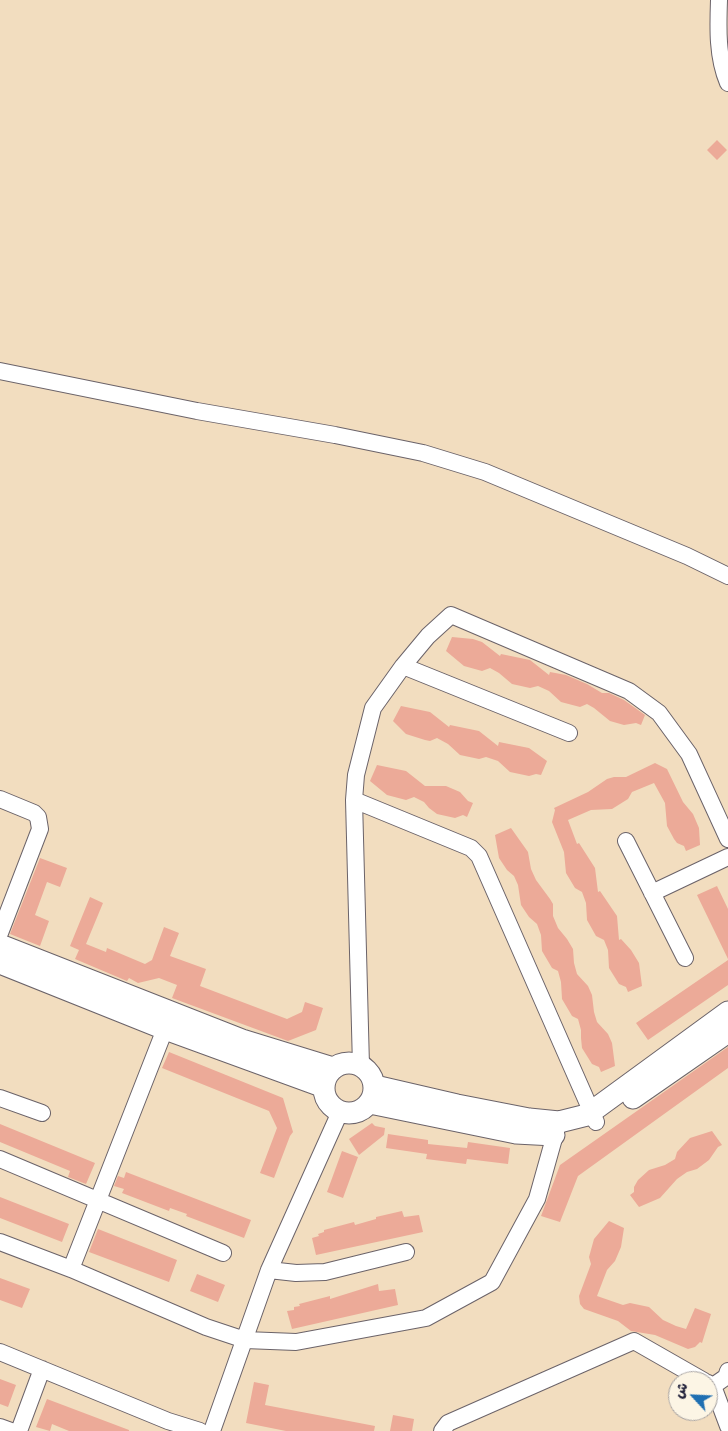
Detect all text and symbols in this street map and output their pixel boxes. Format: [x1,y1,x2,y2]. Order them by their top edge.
north arrow [668,1371,718,1421]
text: ش [669,1379,692,1401]

